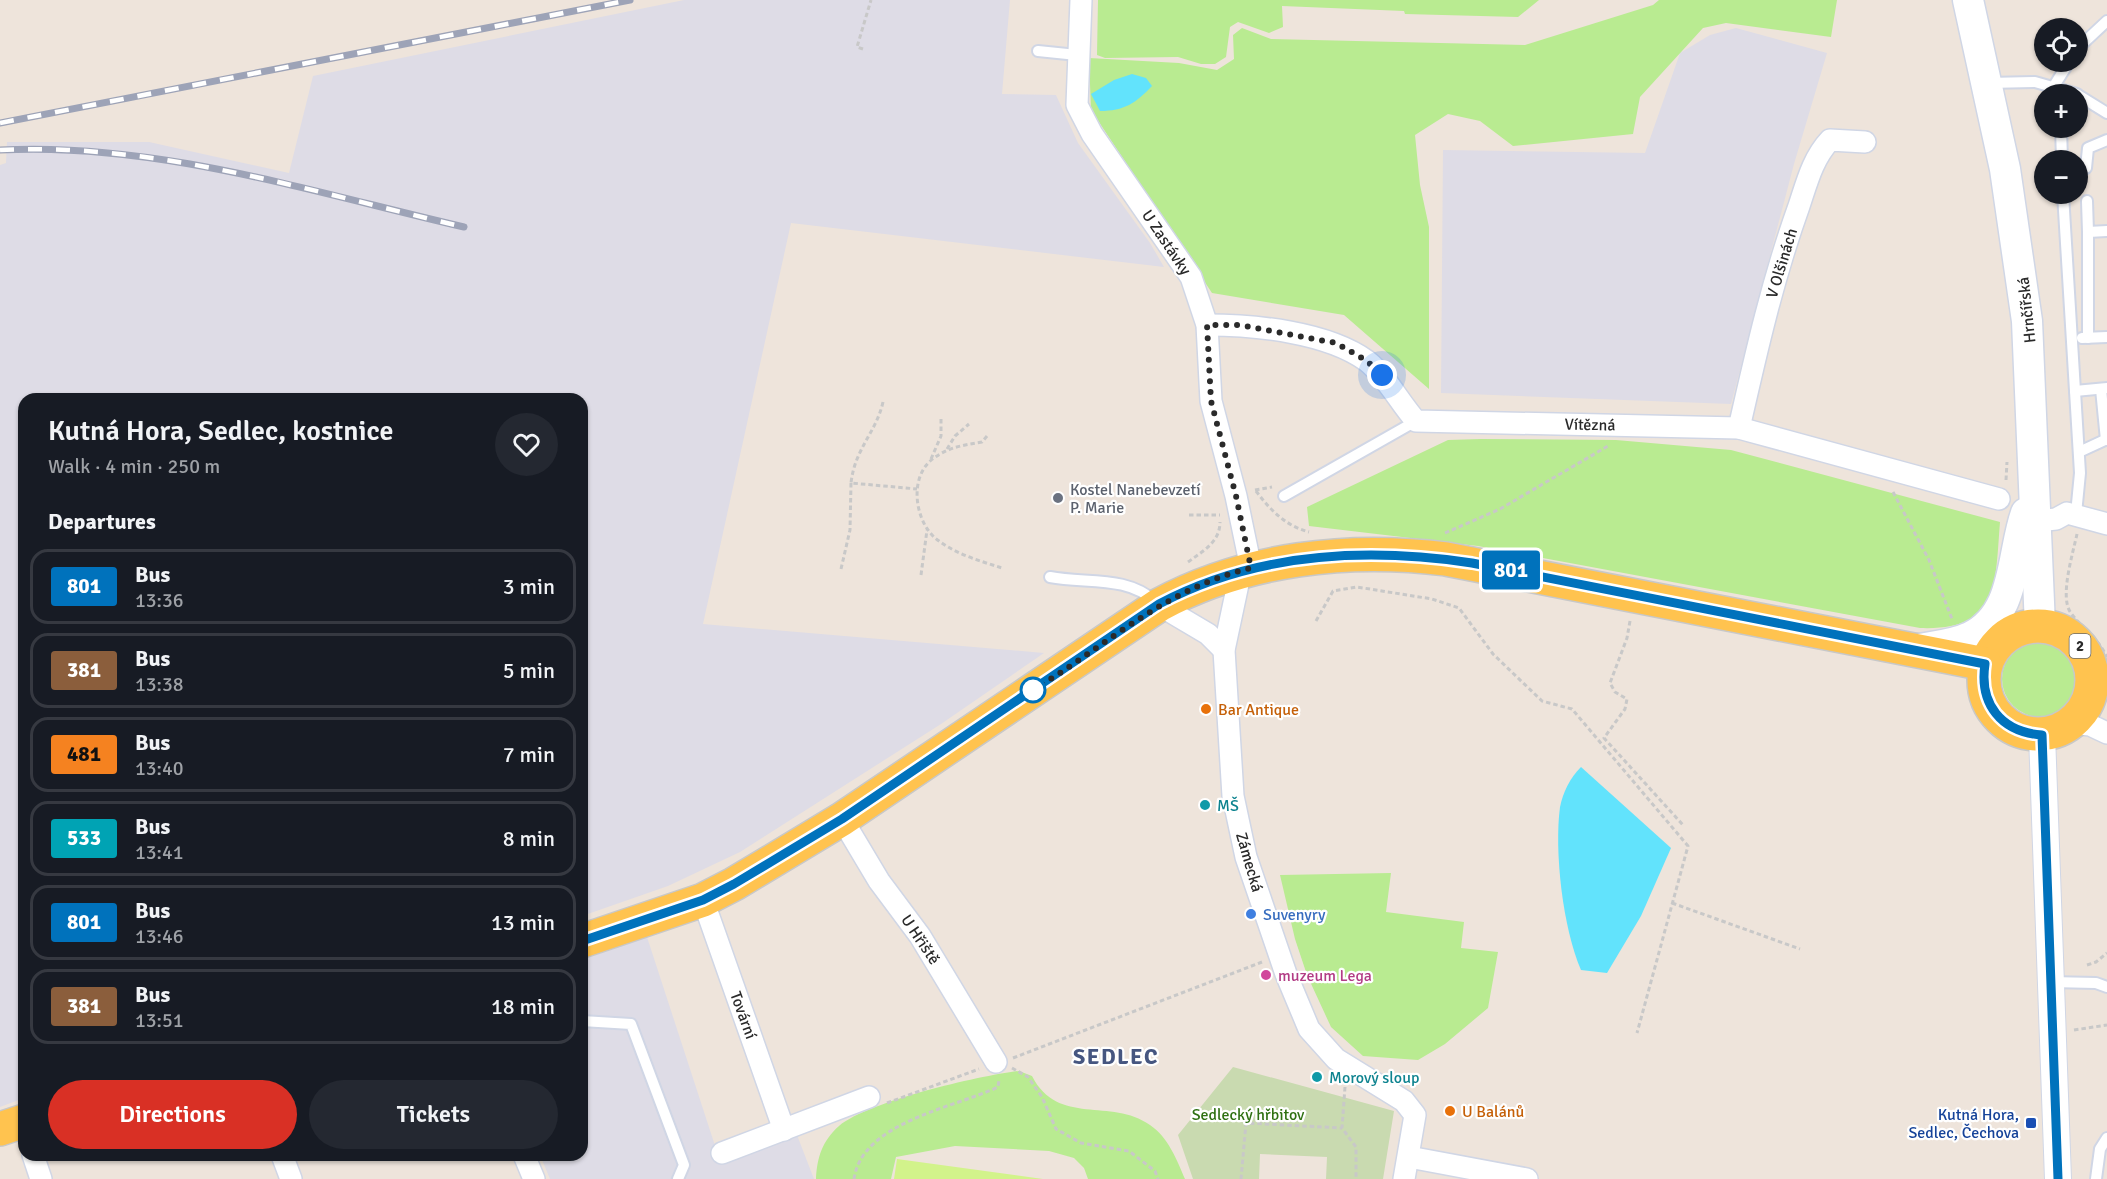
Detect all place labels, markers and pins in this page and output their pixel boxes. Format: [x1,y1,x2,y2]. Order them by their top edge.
place label: Kostel Nanebevzetí P. Marie [1070,480,1201,518]
marker: Kostel Nanebevzetí P. Marie [1051,491,1065,505]
unlabelled marker [1020,677,1046,703]
place label: Bar Antique [1218,700,1299,720]
marker: Bar Antique [1199,702,1213,716]
place label: MŠ [1217,796,1239,816]
marker: MŠ [1198,798,1212,812]
place label: Suvenyry [1263,905,1326,925]
marker: Suvenyry [1244,907,1258,921]
place label: muzeum Lega [1278,966,1372,986]
marker: muzeum Lega [1259,968,1273,982]
place label: Morový sloup [1329,1068,1419,1088]
marker: Morový sloup [1310,1070,1324,1084]
place label: U Balánů [1462,1102,1524,1122]
marker: U Balánů [1443,1104,1457,1118]
place label: Kutná Hora, Sedlec, Čechova [1908,1105,2019,1143]
marker: Kutná Hora, Sedlec, Čechova [2024,1116,2038,1130]

